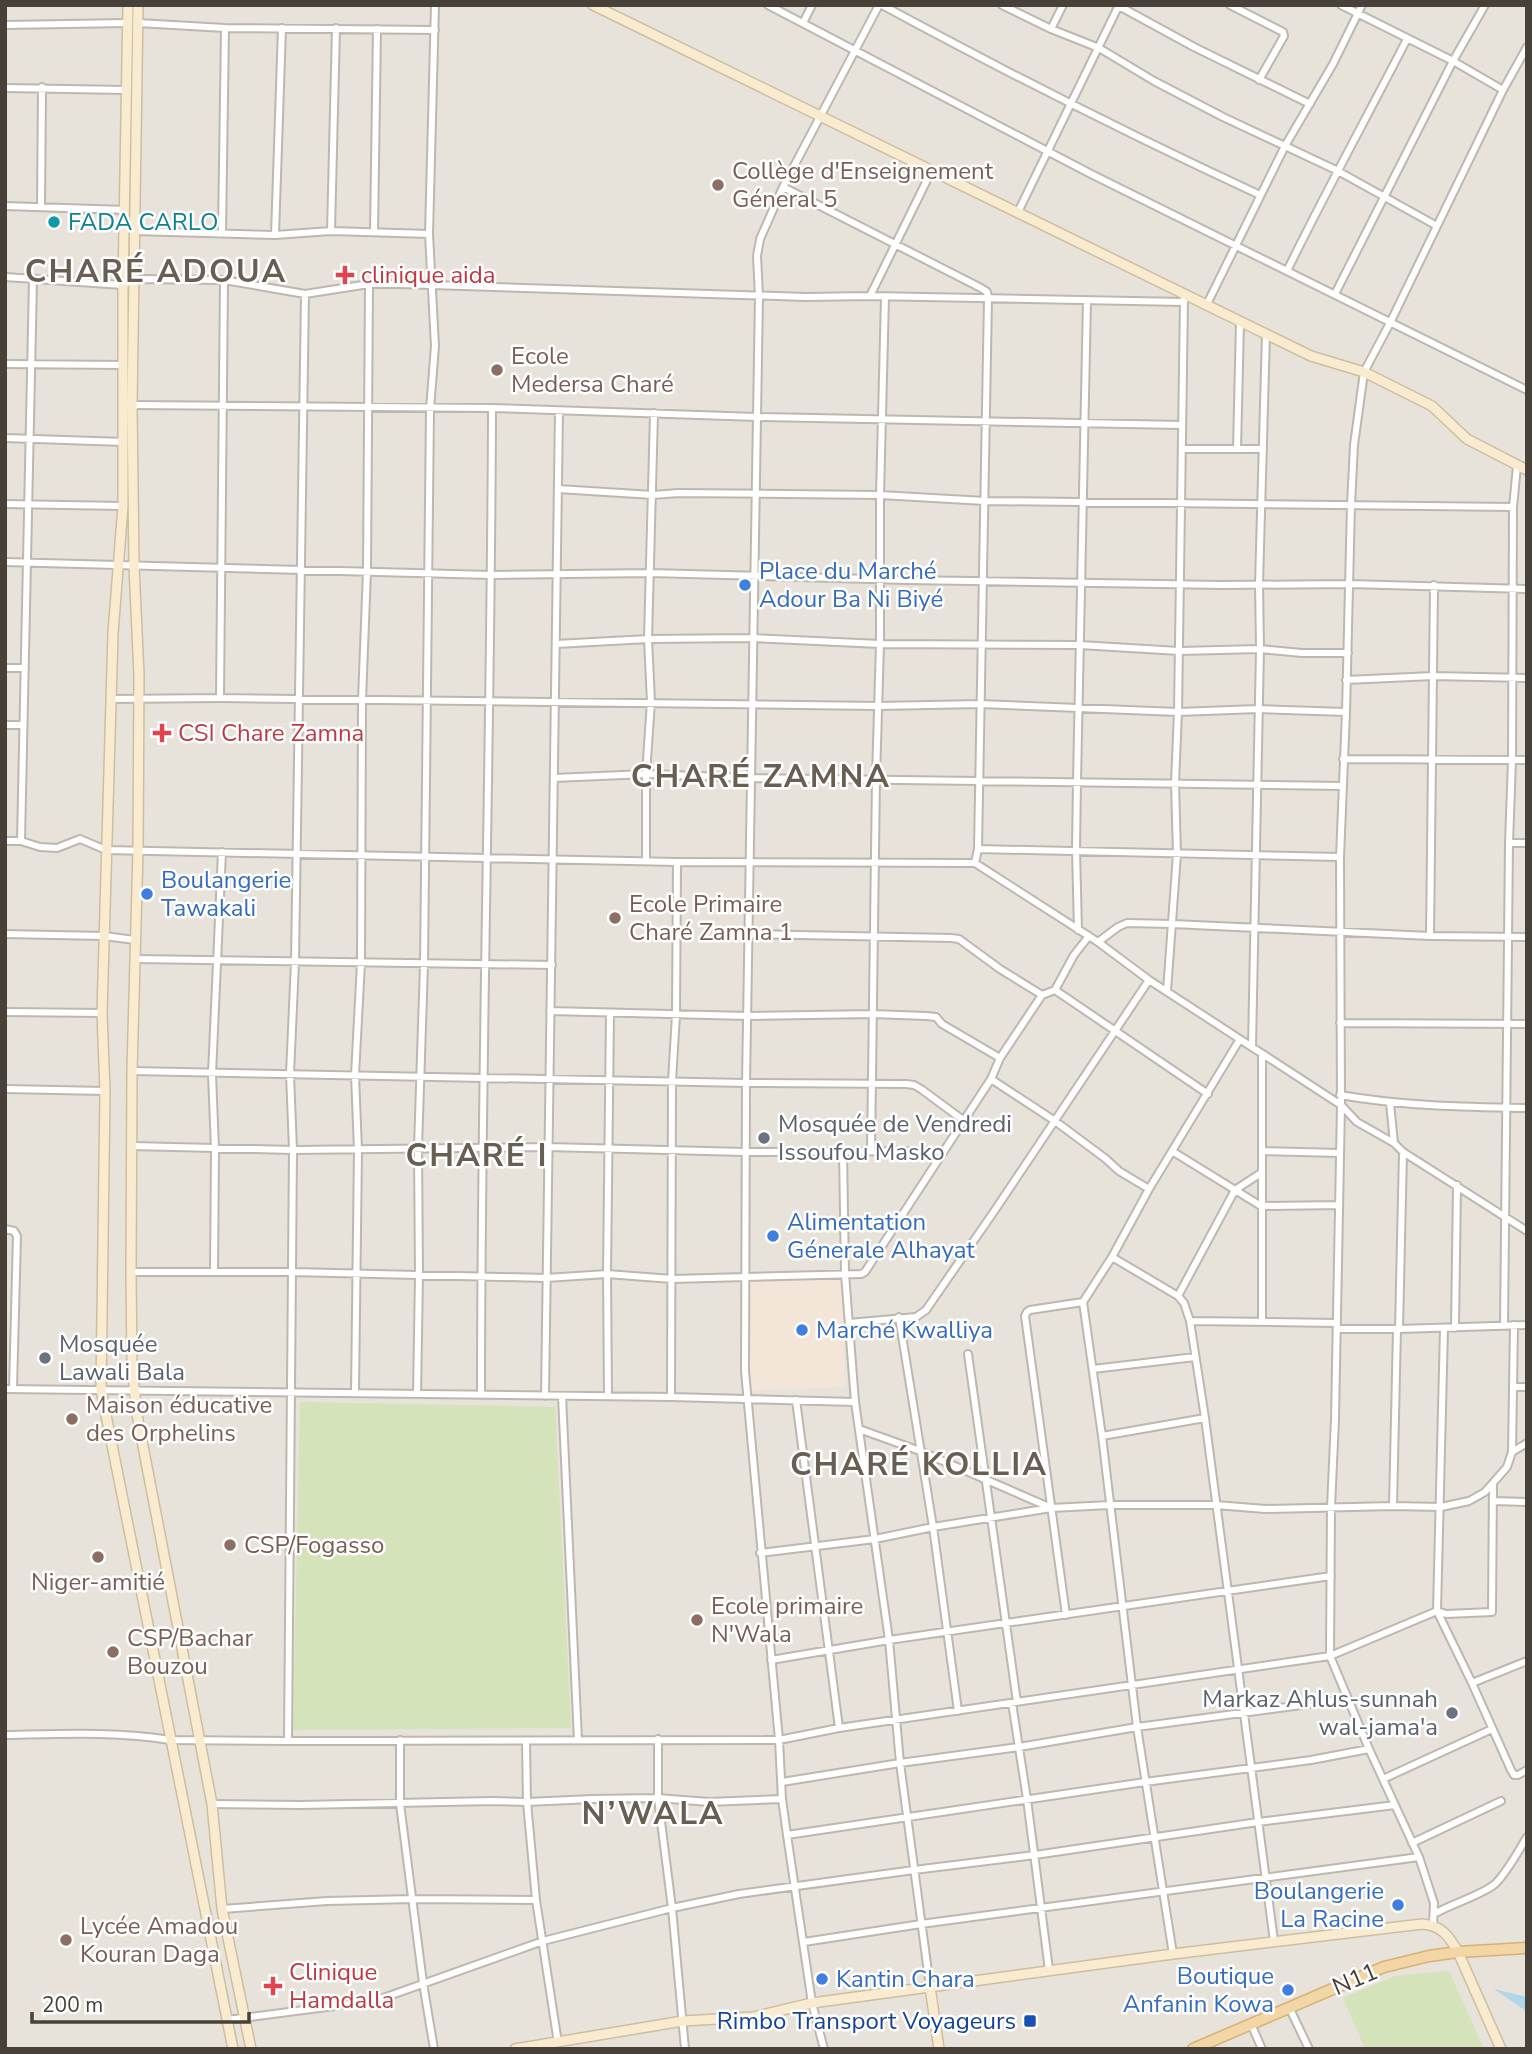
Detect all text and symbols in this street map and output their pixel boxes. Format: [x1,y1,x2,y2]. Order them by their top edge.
place label: Collège d'Enseignement Géneral 5 [732,155,994,215]
marker: Collège d'Enseignement Géneral 5 [710,177,726,193]
place label: FADA CARLO [68,206,218,238]
marker: FADA CARLO [46,214,62,230]
district label: CHARÉ ADOUA [25,250,287,293]
place label: clinique aida [361,259,495,291]
marker: clinique aida [335,265,355,285]
place label: Ecole Medersa Charé [511,340,674,400]
marker: Ecole Medersa Charé [489,362,505,378]
place label: Place du Marché Adour Ba Ni Biyé [759,555,943,615]
marker: Place du Marché Adour Ba Ni Biyé [737,577,753,593]
place label: CSI Chare Zamna [178,717,364,749]
marker: CSI Chare Zamna [152,723,172,743]
district label: CHARÉ ZAMNA [631,755,891,798]
place label: Boulangerie Tawakali [161,864,291,924]
marker: Boulangerie Tawakali [139,886,155,902]
place label: Ecole Primaire Charé Zamna 1 [629,888,793,948]
marker: Ecole Primaire Charé Zamna 1 [607,910,623,926]
place label: Mosquée de Vendredi Issoufou Masko [778,1108,1012,1168]
marker: Mosquée de Vendredi Issoufou Masko [756,1130,772,1146]
district label: CHARÉ I [406,1134,548,1177]
place label: Alimentation Génerale Alhayat [787,1206,975,1266]
marker: Alimentation Génerale Alhayat [765,1228,781,1244]
place label: Marché Kwalliya [816,1314,993,1346]
marker: Marché Kwalliya [794,1322,810,1338]
place label: Mosquée Lawali Bala [59,1328,185,1388]
marker: Mosquée Lawali Bala [37,1350,53,1366]
place label: Maison éducative des Orphelins [86,1389,272,1449]
marker: Maison éducative des Orphelins [64,1411,80,1427]
district label: CHARÉ KOLLIA [790,1443,1048,1486]
place label: CSP/Fogasso [244,1529,384,1561]
marker: CSP/Fogasso [222,1537,238,1553]
marker: Niger-amitié [90,1549,106,1565]
place label: Niger-amitié [31,1566,165,1598]
place label: Ecole primaire N'Wala [711,1590,863,1650]
marker: Ecole primaire N'Wala [689,1612,705,1628]
place label: CSP/Bachar Bouzou [127,1622,254,1682]
marker: CSP/Bachar Bouzou [105,1644,121,1660]
place label: Markaz Ahlus-sunnah wal-jama'a [1202,1683,1438,1743]
marker: Markaz Ahlus-sunnah wal-jama'a [1444,1705,1460,1721]
district label: N’WALA [581,1792,725,1835]
place label: Boulangerie La Racine [1254,1875,1384,1935]
marker: Boulangerie La Racine [1390,1897,1406,1913]
place label: Lycée Amadou Kouran Daga [80,1910,238,1970]
marker: Lycée Amadou Kouran Daga [58,1932,74,1948]
street label: N11 [1327,1955,1383,2003]
place label: Clinique Hamdalla [289,1956,394,2016]
place label: Boutique Anfanin Kowa [1123,1960,1274,2020]
place label: Kantin Chara [836,1963,975,1995]
marker: Kantin Chara [814,1971,830,1987]
marker: Clinique Hamdalla [263,1976,283,1996]
scale bar [32,1980,248,2024]
marker: Boutique Anfanin Kowa [1280,1982,1296,1998]
text: 200 m [42,1991,103,2019]
place label: Rimbo Transport Voyageurs [717,2005,1016,2037]
marker: Rimbo Transport Voyageurs [1022,2013,1038,2029]

